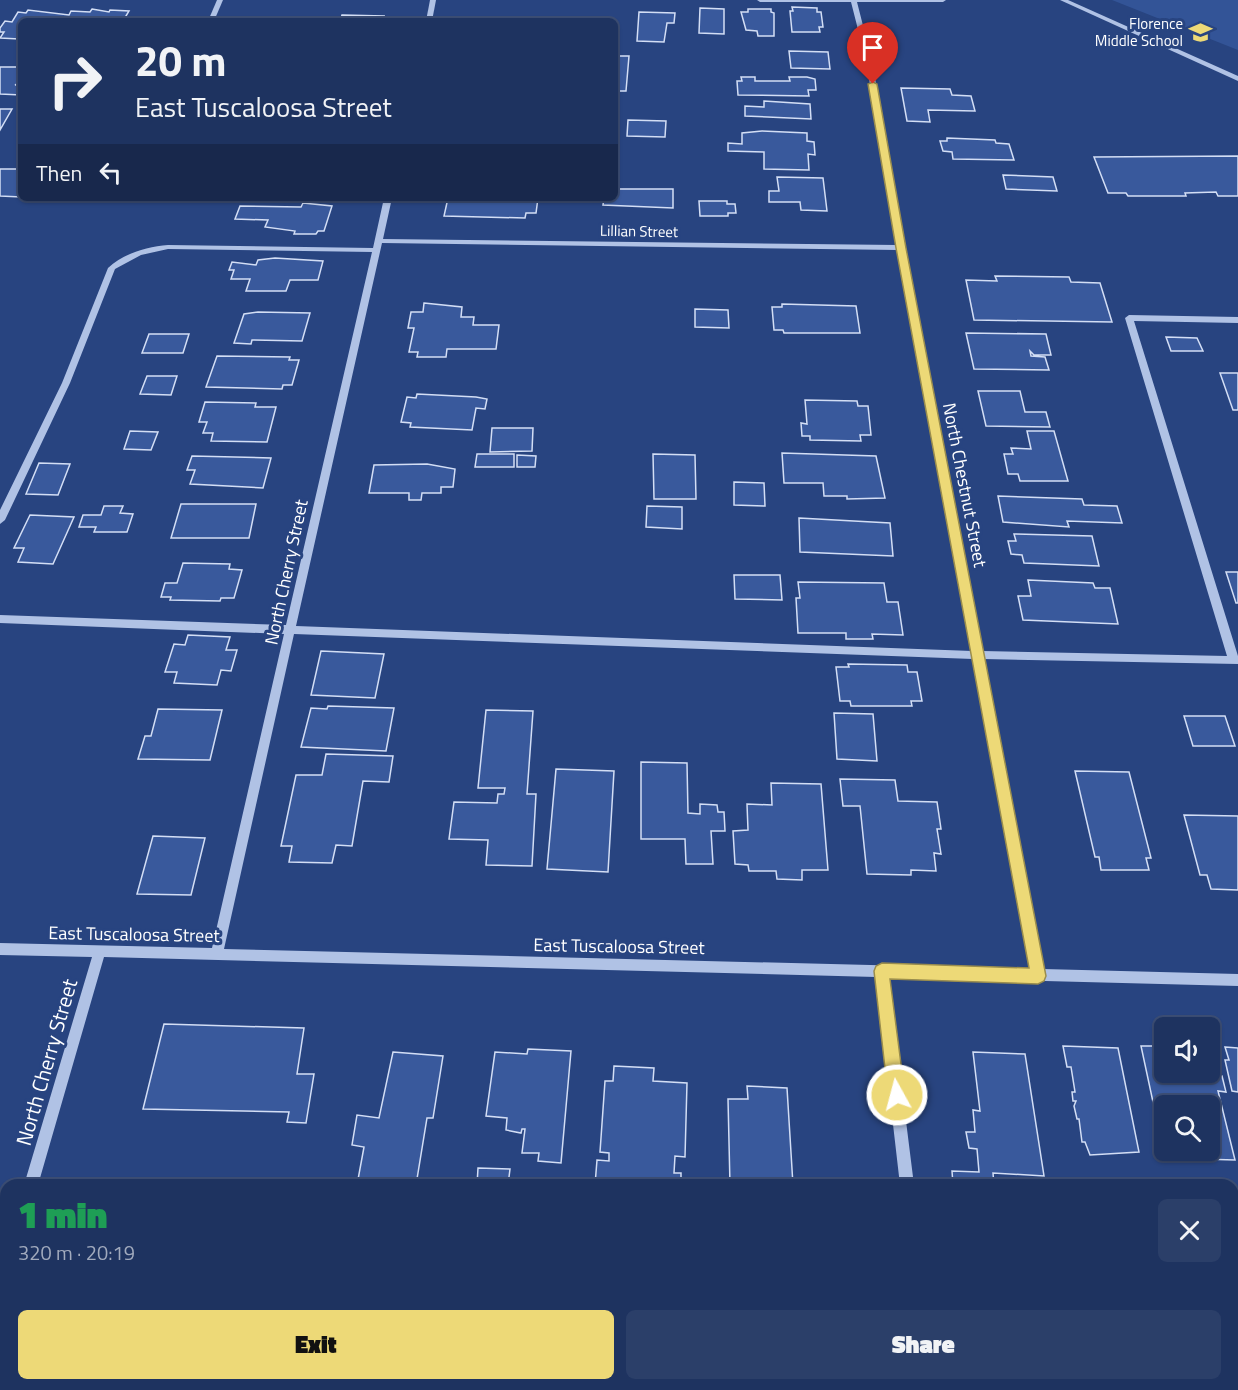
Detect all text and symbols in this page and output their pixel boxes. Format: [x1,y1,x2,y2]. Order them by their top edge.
place label: Florence Middle School [1095,12,1183,52]
school or university icon: Florence Middle School [1188,19,1214,45]
pin [847,22,898,84]
text: 20 m [135,28,227,92]
icon: arrive [856,31,889,64]
icon: right [36,42,114,120]
text: East Tuscaloosa Street [135,86,392,127]
text: Then [36,156,82,190]
icon: left [94,156,127,189]
street label: Lillian Street [600,219,679,243]
street label: North Chestnut Street [936,401,994,570]
street label: North Cherry Street [257,496,315,647]
street label: East Tuscaloosa Street [48,919,221,949]
street label: East Tuscaloosa Street [533,931,706,961]
street label: North Cherry Street [7,974,85,1149]
map controls [1154,1017,1220,1161]
button: sound [1154,1017,1220,1083]
position arrow [865,1063,929,1127]
button: search [1154,1095,1220,1161]
text: 1 min [18,1187,107,1242]
button: close [1158,1199,1221,1262]
text: 320 m · 20:19 [18,1237,135,1268]
button: Exit [18,1310,614,1379]
button: Share [626,1310,1221,1379]

